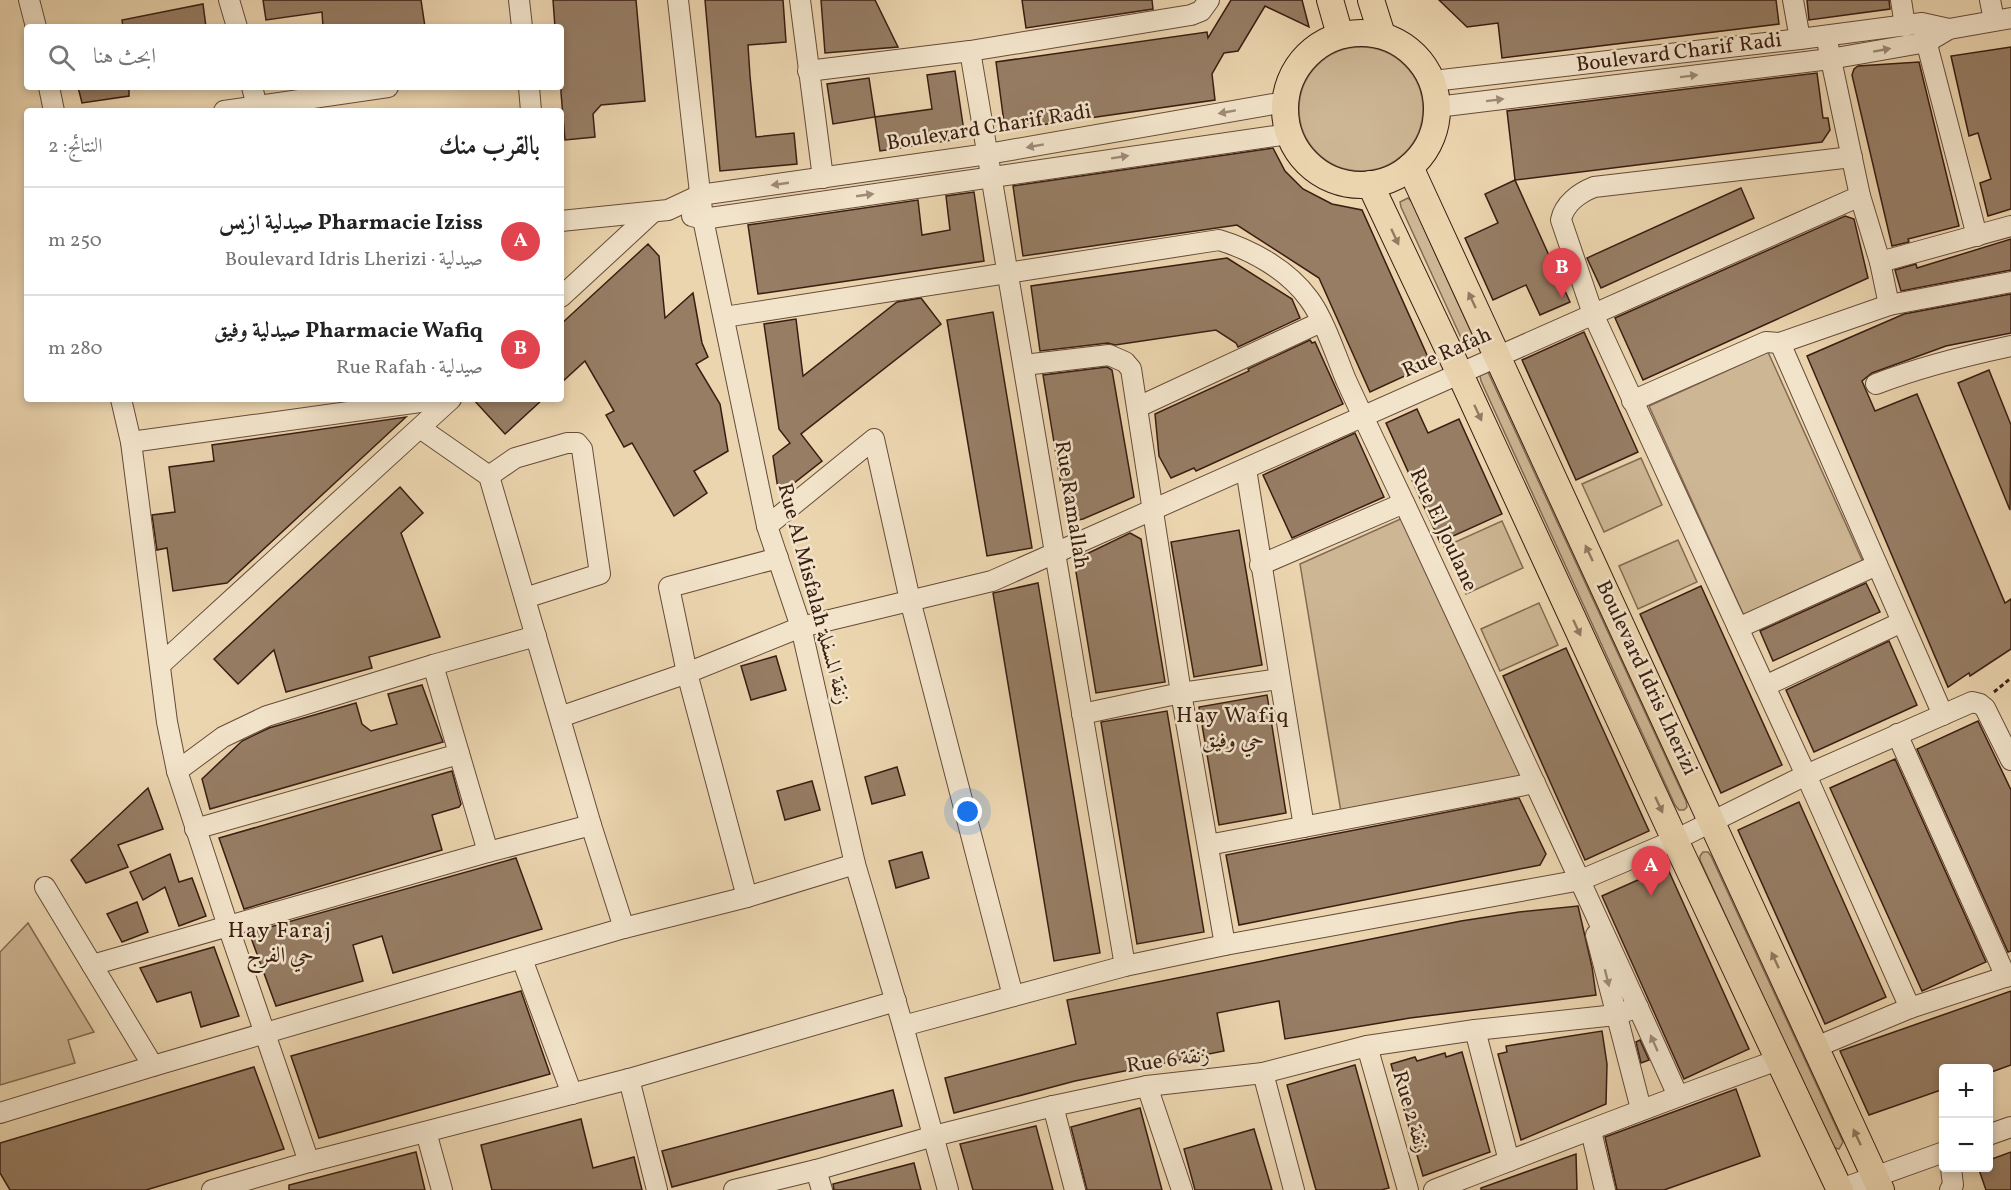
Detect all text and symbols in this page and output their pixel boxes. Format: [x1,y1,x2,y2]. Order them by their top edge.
search box [24,24,564,90]
street label: Boulevard Charif Radi [1575,26,1783,80]
icon: search [45,41,78,74]
text: ابحث هنا [93,42,156,73]
one-way arrow [1873,45,1892,54]
one-way arrow [1679,71,1698,81]
one-way arrow [1486,95,1505,104]
street label: Boulevard Charif Radi [885,98,1093,158]
one-way arrow [1218,108,1237,117]
text: بالقرب منك [439,129,540,165]
text: النتائج: 2 [48,133,103,161]
one-way arrow [1025,142,1044,151]
one-way arrow [1111,153,1130,162]
one-way arrow [770,179,789,188]
one-way arrow [856,191,875,200]
text: Pharmacie Iziss صيدلية ازيس [219,208,483,239]
text: 250 m [48,227,102,255]
text: A [513,227,528,255]
one-way arrow [1391,228,1400,245]
text: صيدلية · Boulevard Idris Lherizi [225,246,483,274]
pin: B [1542,248,1582,298]
one-way arrow [1467,291,1477,309]
text: Pharmacie Wafiq صيدلية وفيق [214,316,483,347]
street label: Rue Rafah [1398,320,1496,386]
text: 280 m [48,335,103,363]
text: B [514,335,527,363]
text: صيدلية · Rue Rafah [336,354,483,382]
one-way arrow [1473,405,1483,423]
street label: Rue Ramallah [1047,439,1095,571]
street label: Rue El Joulane [1402,464,1484,596]
street label: Rue Al Misfalah زنقة المسفلة [769,480,857,708]
one-way arrow [1584,545,1593,562]
street label: Boulevard Idris Lherizi [1588,576,1704,780]
one-way arrow [1573,620,1582,637]
district label: Hay Wafiq حي وفيق [1176,701,1290,758]
your location [953,797,982,826]
one-way arrow [1654,797,1663,814]
pin: A [1632,846,1670,896]
district label: Hay Faraj حي الفرج [228,916,332,974]
one-way arrow [1771,951,1780,968]
one-way arrow [1602,969,1612,987]
one-way arrow [1649,1033,1659,1051]
street label: Rue 6 زنقة [1125,1041,1211,1081]
map controls [1939,1064,1993,1172]
button: + [1939,1064,1993,1118]
street label: Rue 2 زنقة [1384,1068,1436,1156]
button: − [1939,1118,1993,1172]
one-way arrow [1853,1128,1862,1145]

